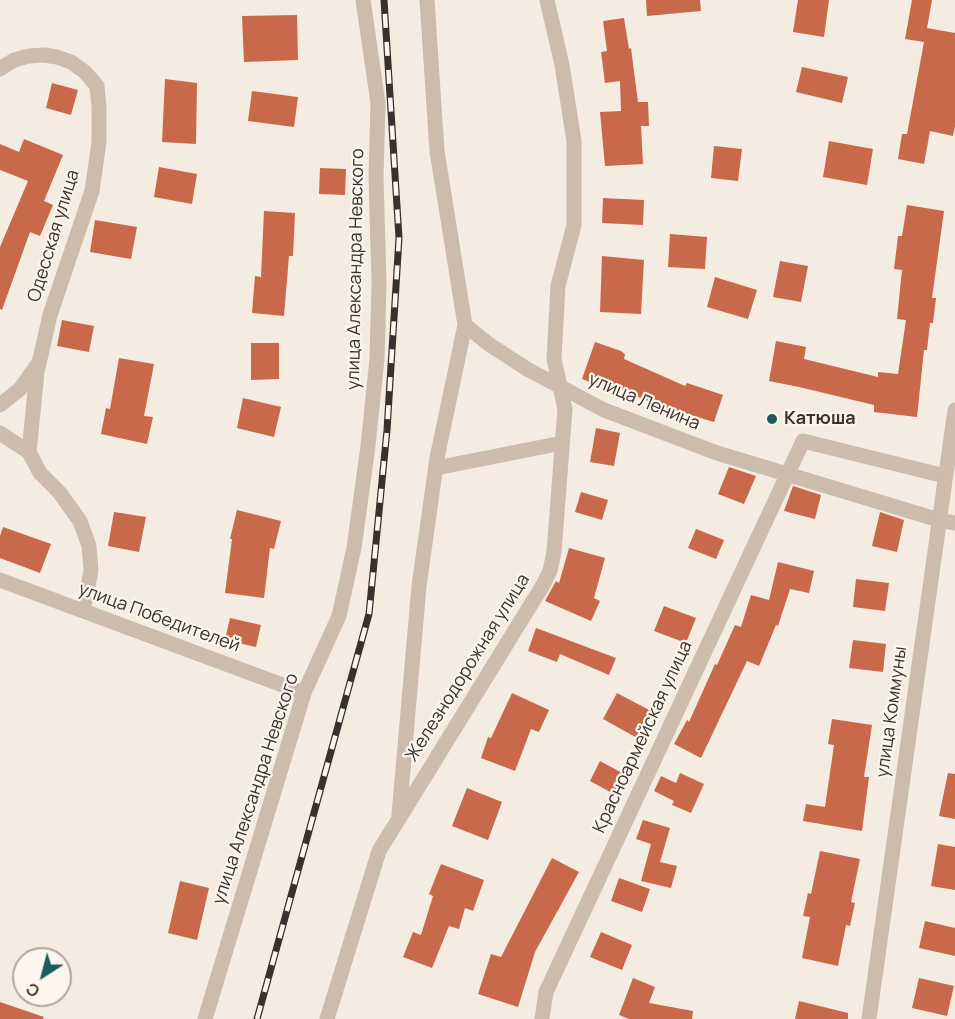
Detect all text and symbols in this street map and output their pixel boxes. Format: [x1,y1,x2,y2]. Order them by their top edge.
street label: улица Александра Невского [343,148,369,390]
street label: Одесская улица [24,167,84,305]
street label: улица Ленина [585,369,703,435]
place label: Катюша [784,408,855,430]
marker: Катюша [765,412,779,426]
street label: Железнодорожная улица [401,570,535,766]
street label: улица Победителей [75,579,243,657]
street label: Красноармейская улица [589,637,697,837]
street label: улица Коммуны [872,645,912,779]
street label: улица Александра Невского [208,671,304,907]
north arrow [12,947,72,1007]
text: С [21,978,44,1002]

